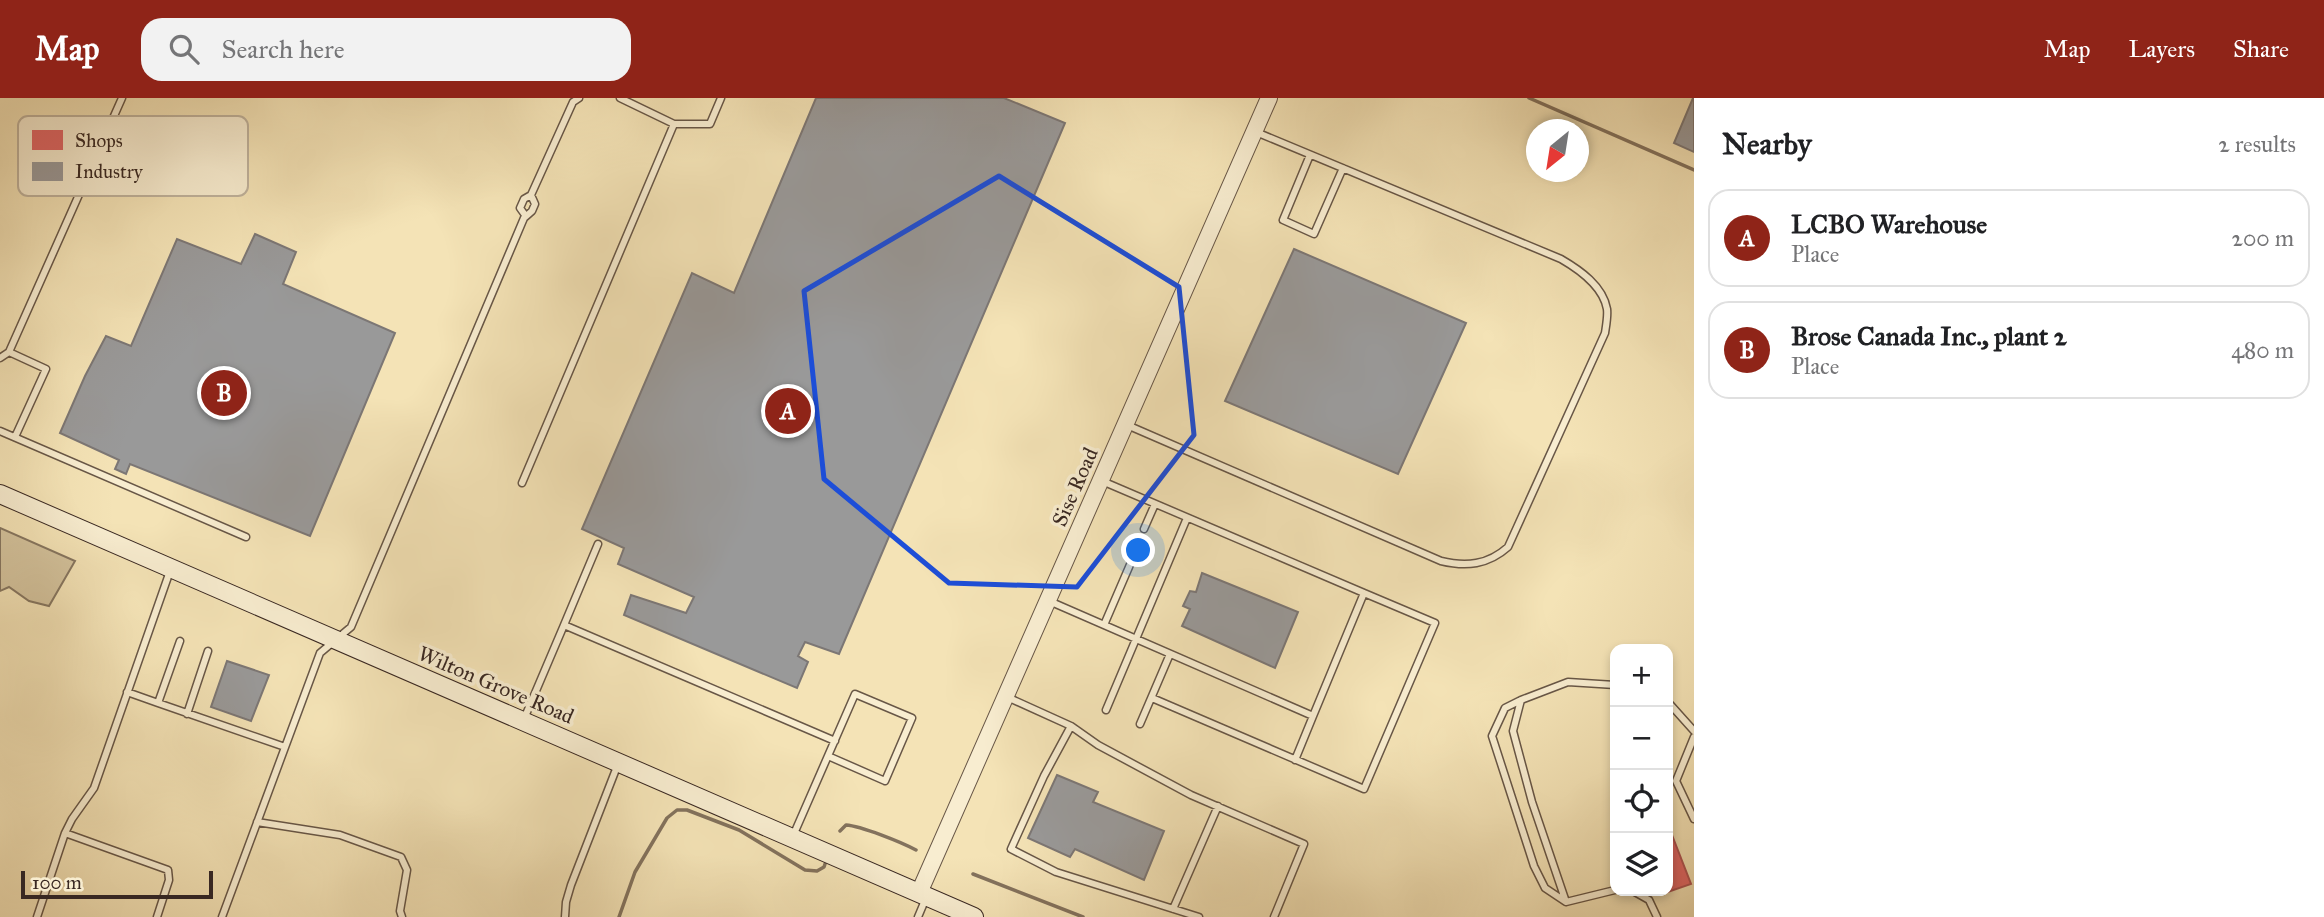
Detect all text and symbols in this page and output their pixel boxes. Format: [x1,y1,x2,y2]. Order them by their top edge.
search box [141,18,631,81]
text: Map [35,29,99,69]
icon: search [165,30,203,68]
text: Search here [221,33,345,65]
text: Map [2044,34,2091,64]
text: Layers [2129,34,2195,64]
text: Share [2233,34,2289,64]
legend [18,116,248,196]
north arrow [1526,119,1589,182]
text: Nearby [1722,126,1812,162]
text: Shops [75,129,123,152]
text: 2 results [2218,130,2296,158]
text: Industry [75,160,144,183]
text: LCBO Warehouse [1791,208,1987,240]
text: A [1739,224,1755,252]
text: 200 m [2232,224,2294,252]
text: Place [1791,240,1839,268]
text: Brose Canada Inc., plant 2 [1791,320,2067,352]
text: B [1739,336,1755,364]
text: 480 m [2231,336,2294,364]
text: Place [1791,352,1839,380]
pin: B [201,367,247,419]
pin: A [765,385,811,437]
street label: Sise Road [1046,443,1104,530]
your location [1121,533,1155,567]
street label: Wilton Grove Road [414,640,578,730]
map controls [1610,644,1673,896]
button: + [1610,644,1673,707]
button: − [1610,707,1673,770]
button: locate [1610,770,1673,833]
button: layers [1610,833,1673,896]
scale bar [21,868,214,900]
text: 100 m [32,871,82,894]

